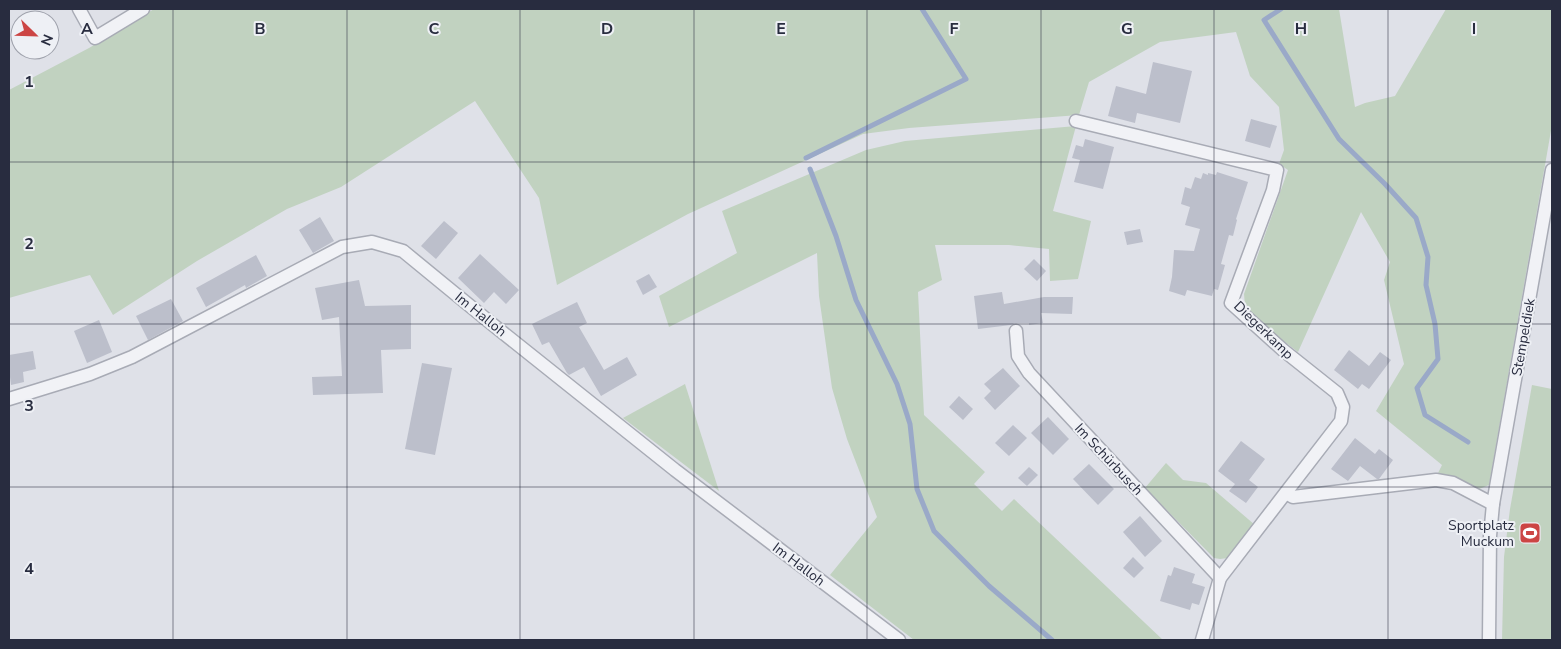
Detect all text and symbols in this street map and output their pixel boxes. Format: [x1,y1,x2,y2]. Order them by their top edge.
north arrow [10,10,60,60]
text: A [81,18,93,40]
text: B [254,18,266,40]
text: C [429,18,440,40]
text: D [601,18,613,40]
text: E [776,18,786,40]
text: F [950,18,959,40]
text: G [1121,18,1133,40]
text: H [1295,18,1307,40]
text: I [1472,18,1476,40]
text: N [36,31,57,48]
text: 1 [24,71,34,93]
text: 2 [24,233,34,255]
street label: Im Halloh [451,288,510,341]
street label: Stempeldiek [1507,296,1540,377]
street label: Diegerkamp [1230,297,1298,364]
text: 3 [24,395,34,417]
street label: Im Schürbusch [1070,419,1147,500]
place label: Sportplatz Muckum [1448,516,1515,551]
sports icon: Sportplatz Muckum [1518,521,1542,545]
street label: Im Halloh [769,538,829,590]
text: 4 [24,558,34,580]

